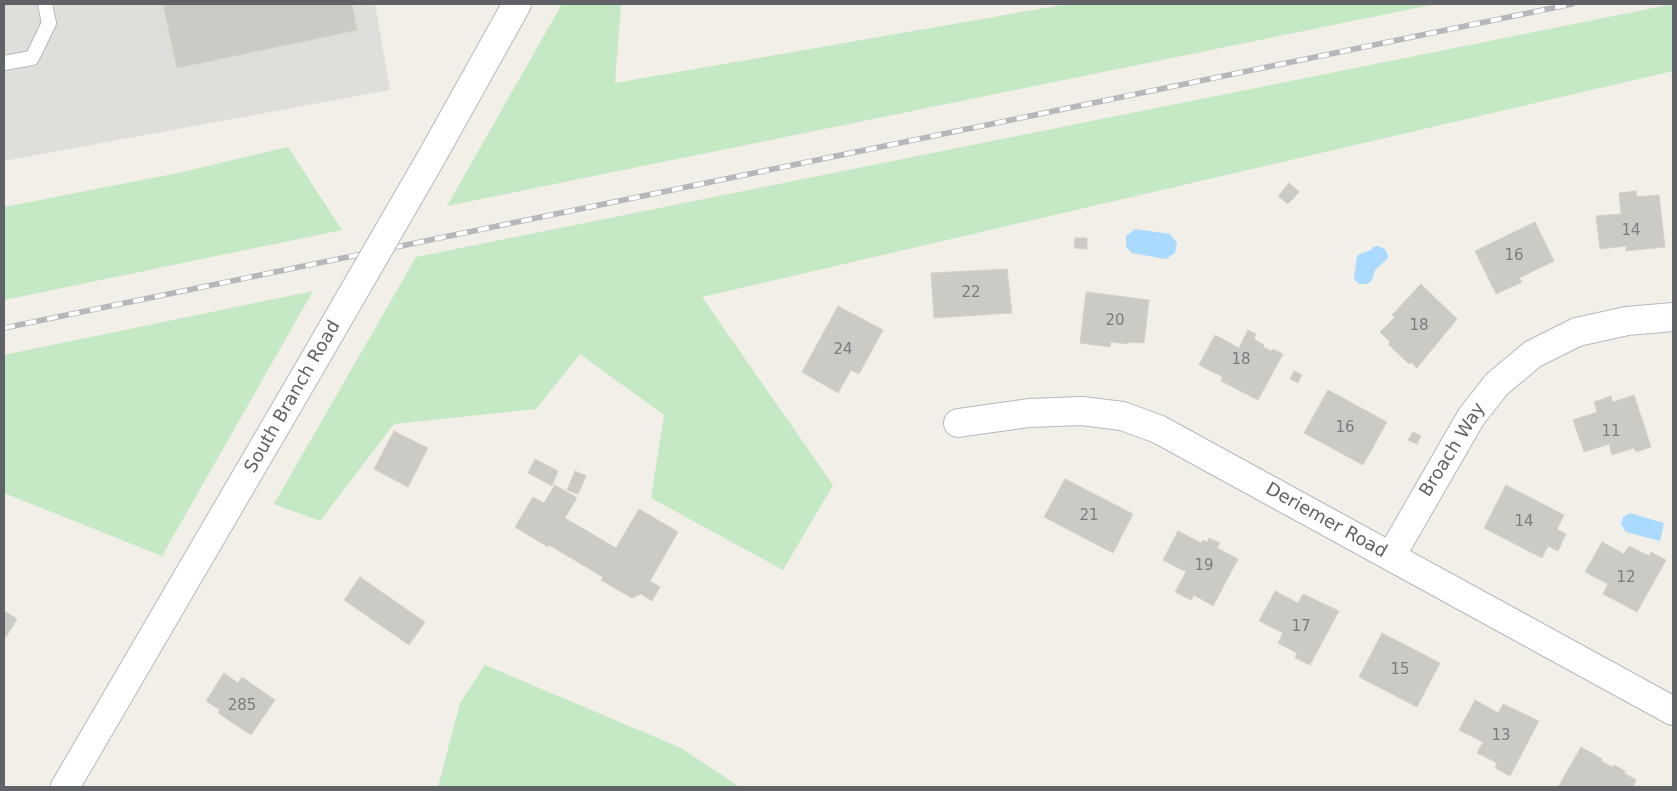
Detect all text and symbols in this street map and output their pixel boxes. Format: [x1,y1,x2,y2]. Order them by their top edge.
house number: 14 [1621,222,1641,240]
house number: 16 [1504,247,1524,265]
house number: 22 [961,284,981,302]
house number: 20 [1105,312,1125,330]
street label: South Branch Road [241,317,345,477]
house number: 18 [1409,317,1429,335]
house number: 24 [833,341,853,359]
house number: 18 [1231,351,1251,369]
street label: Broach Way [1416,399,1490,501]
house number: 16 [1335,419,1355,437]
house number: 11 [1601,423,1621,441]
street label: Deriemer Road [1262,479,1390,563]
house number: 21 [1079,507,1099,525]
house number: 14 [1514,513,1534,531]
house number: 19 [1194,557,1214,575]
house number: 12 [1616,569,1636,587]
house number: 17 [1291,618,1311,636]
house number: 15 [1390,661,1410,679]
house number: 285 [228,697,256,715]
house number: 13 [1491,727,1511,745]

